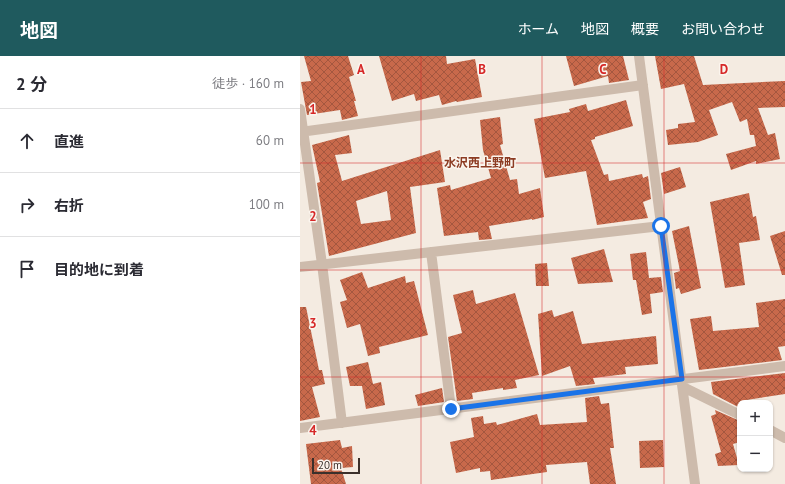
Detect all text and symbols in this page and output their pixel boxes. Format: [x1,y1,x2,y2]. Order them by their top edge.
text: 地図 [20,18,58,42]
text: ホーム [517,20,559,38]
text: 地図 [581,20,609,38]
text: 概要 [631,20,659,38]
text: お問い合わせ [681,20,765,38]
text: A [357,61,365,78]
text: B [478,61,486,78]
text: C [599,61,607,78]
text: D [720,61,728,78]
text: 2 分 [16,73,47,95]
text: 徒歩 · 160 m [212,75,284,92]
text: 1 [309,101,317,118]
icon: ahead [16,130,38,152]
text: 直進 [54,132,84,151]
text: 60 m [256,132,284,149]
district label: 水沢西上野町 [444,155,516,170]
icon: right [16,194,38,216]
text: 右折 [54,196,84,215]
text: 100 m [249,196,284,213]
text: 2 [309,208,317,225]
route start [652,217,670,235]
icon: arrive [16,258,38,280]
text: 目的地に到着 [54,260,144,279]
text: 3 [309,315,317,332]
route end [442,400,460,418]
map controls [737,400,773,472]
button: + [737,400,773,436]
text: 4 [309,422,317,439]
button: − [737,436,773,472]
scale bar [312,456,360,475]
text: 20 m [318,458,342,472]

